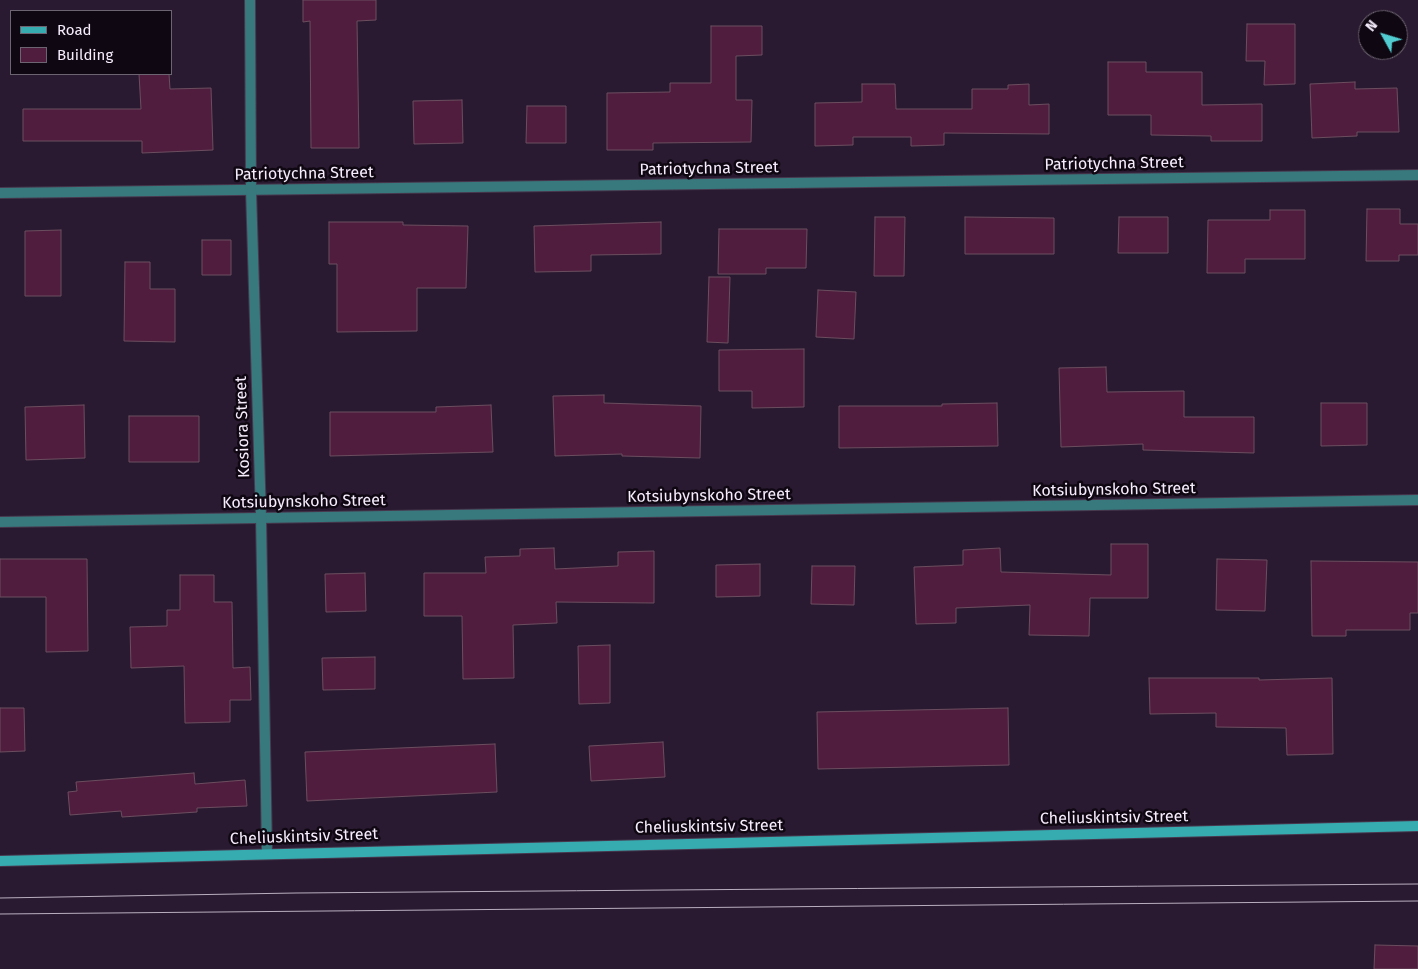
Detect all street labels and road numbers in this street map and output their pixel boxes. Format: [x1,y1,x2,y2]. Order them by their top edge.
street label: Patriotychna Street [1044,153,1184,175]
street label: Patriotychna Street [639,158,779,180]
street label: Patriotychna Street [234,163,374,185]
street label: Kosiora Street [232,376,254,478]
street label: Kotsiubynskoho Street [1032,479,1196,501]
street label: Kotsiubynskoho Street [627,485,791,507]
street label: Kotsiubynskoho Street [222,491,386,513]
street label: Cheliuskintsiv Street [1040,807,1188,829]
street label: Cheliuskintsiv Street [635,816,783,838]
street label: Cheliuskintsiv Street [230,825,378,849]

